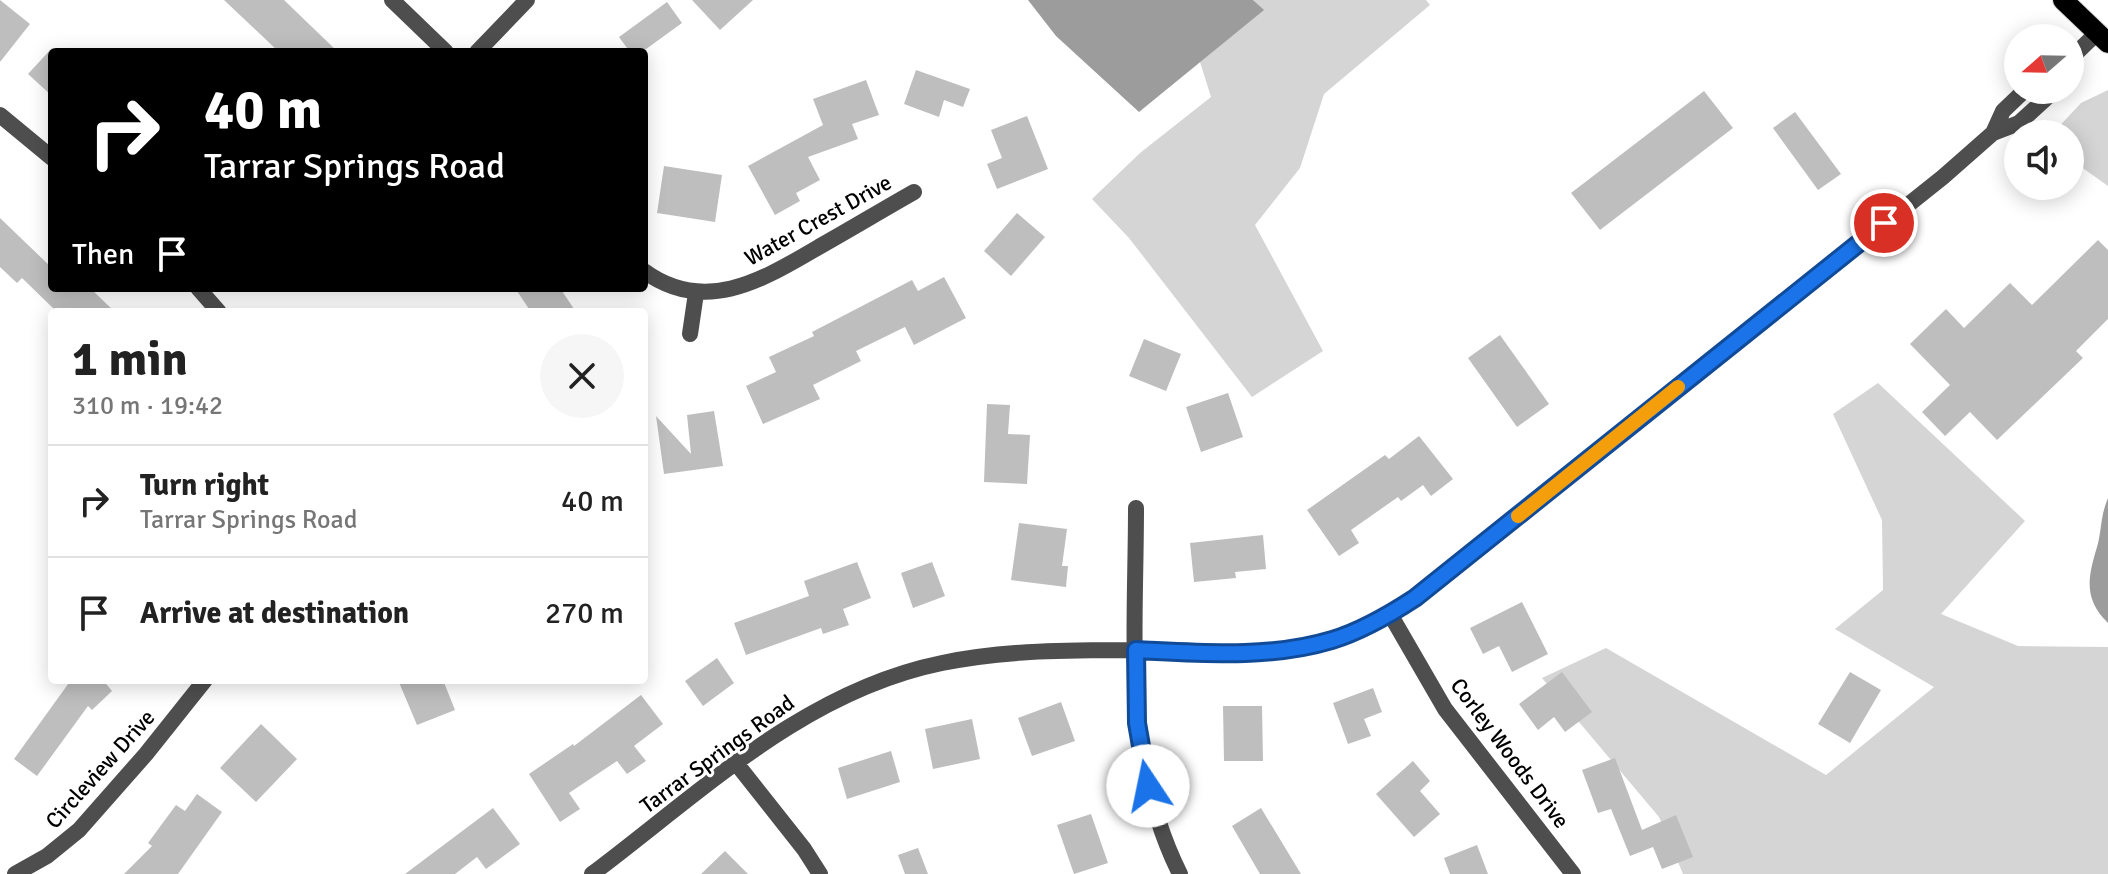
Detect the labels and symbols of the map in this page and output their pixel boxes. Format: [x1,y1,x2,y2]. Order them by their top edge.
north arrow [2004,24,2084,104]
street label: Water Crest Drive [740,169,896,271]
pin [1850,189,1918,257]
street label: Corley Woods Drive [1445,673,1575,833]
street label: Tarrar Springs Road [635,689,799,819]
street label: Circleview Drive [40,704,160,834]
position arrow [1106,744,1190,828]

